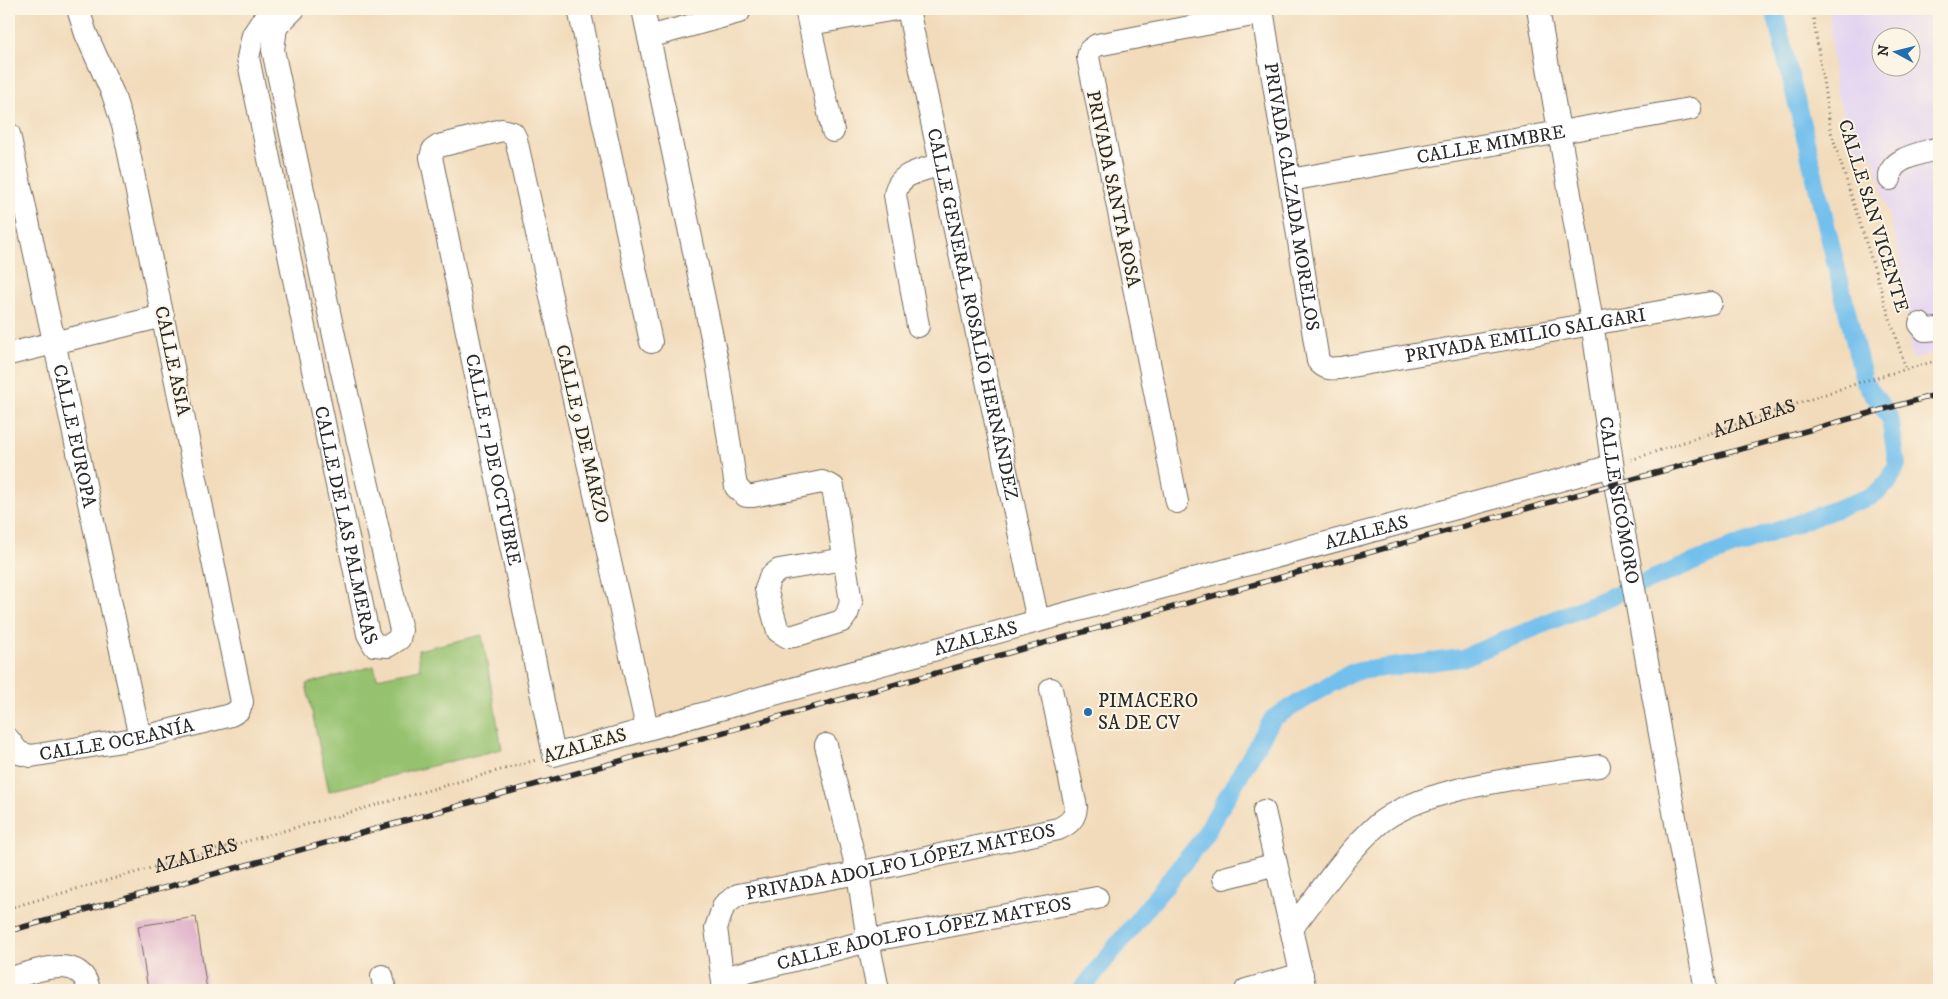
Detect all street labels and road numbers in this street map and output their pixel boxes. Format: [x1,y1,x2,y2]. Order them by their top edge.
street label: PRIVADA CALZADA MORELOS [1259,61,1325,333]
street label: PRIVADA SANTA ROSA [1081,88,1145,290]
street label: CALLE SAN VICENTE [1833,117,1913,315]
street label: CALLE MIMBRE [1415,120,1567,169]
street label: CALLE GENERAL ROSALÍO HERNÁNDEZ [922,126,1024,502]
street label: PRIVADA EMILIO SALGARI [1403,303,1648,368]
street label: CALLE ASIA [149,304,195,419]
street label: CALLE 9 DE MARZO [550,343,614,525]
street label: CALLE 17 DE OCTUBRE [460,352,526,568]
street label: CALLE EUROPA [48,362,101,511]
street label: AZALEAS [1710,394,1798,443]
street label: CALLE DE LAS PALMERAS [309,404,383,649]
street label: CALLE SICÓMORO [1594,415,1644,586]
street label: AZALEAS [1322,510,1411,555]
street label: AZALEAS [931,616,1020,661]
street label: CALLE OCEANÍA [38,713,197,766]
street label: AZALEAS [541,723,629,769]
street label: PRIVADA ADOLFO LÓPEZ MATEOS [744,818,1057,905]
street label: AZALEAS [151,833,240,878]
street label: CALLE ADOLFO LÓPEZ MATEOS [774,892,1073,975]

